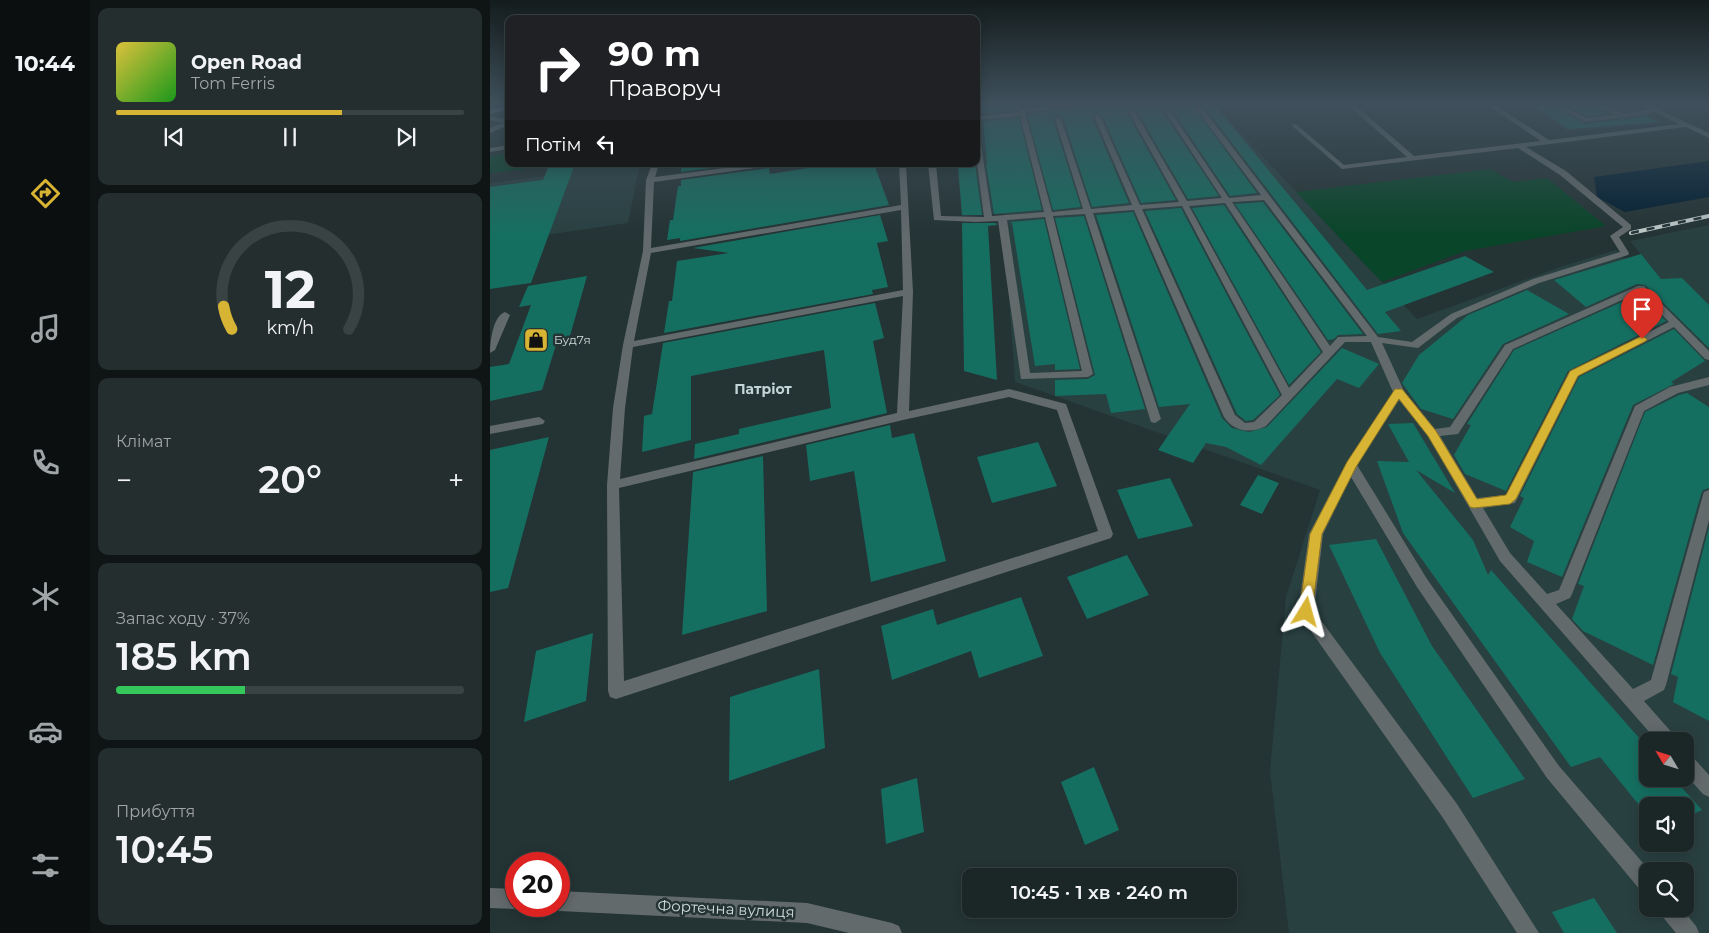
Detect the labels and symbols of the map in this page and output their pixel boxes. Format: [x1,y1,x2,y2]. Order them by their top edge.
pin [1621,288,1663,339]
shop icon: Буд7я [523,327,549,353]
place label: Буд7я [554,332,591,347]
district label: Патріот [734,380,792,398]
position arrow [1279,585,1331,637]
north arrow [1639,732,1694,788]
speed limit sign: 20 [505,852,570,917]
street label: Фортечна вулиця [657,895,795,922]

